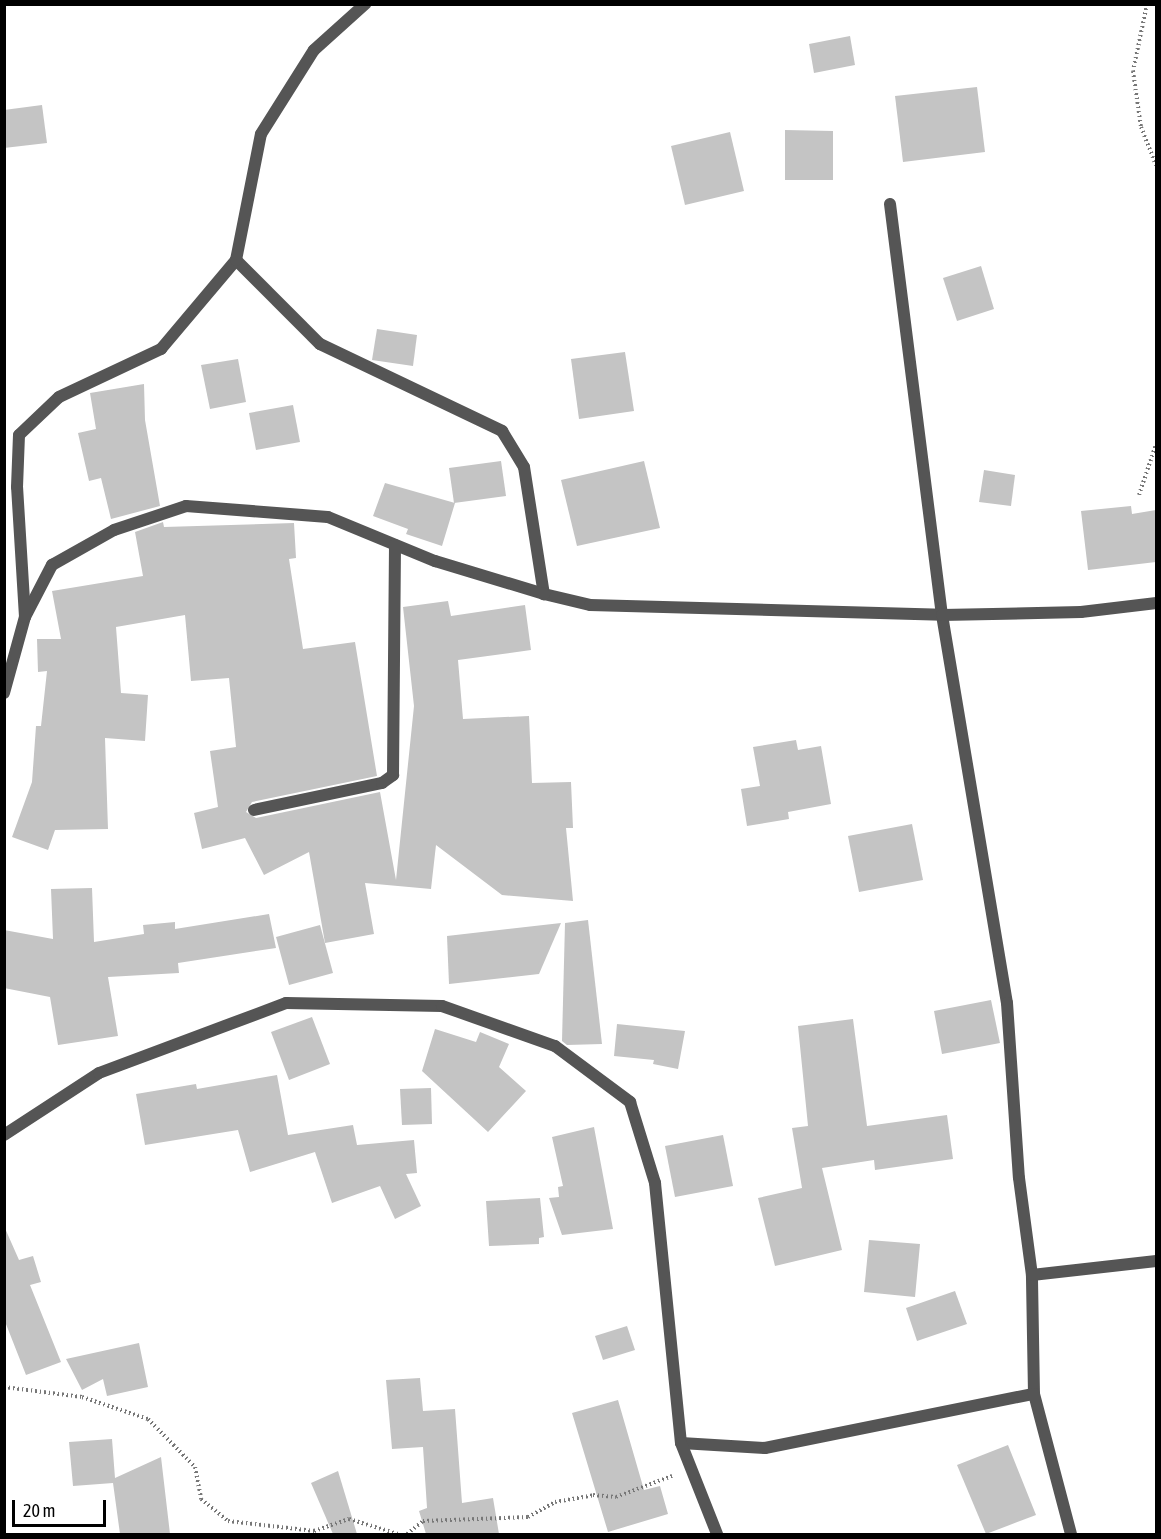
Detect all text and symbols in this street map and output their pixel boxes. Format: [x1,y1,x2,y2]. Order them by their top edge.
scale bar [15,1488,110,1526]
text: 20 m [23,1500,55,1521]

